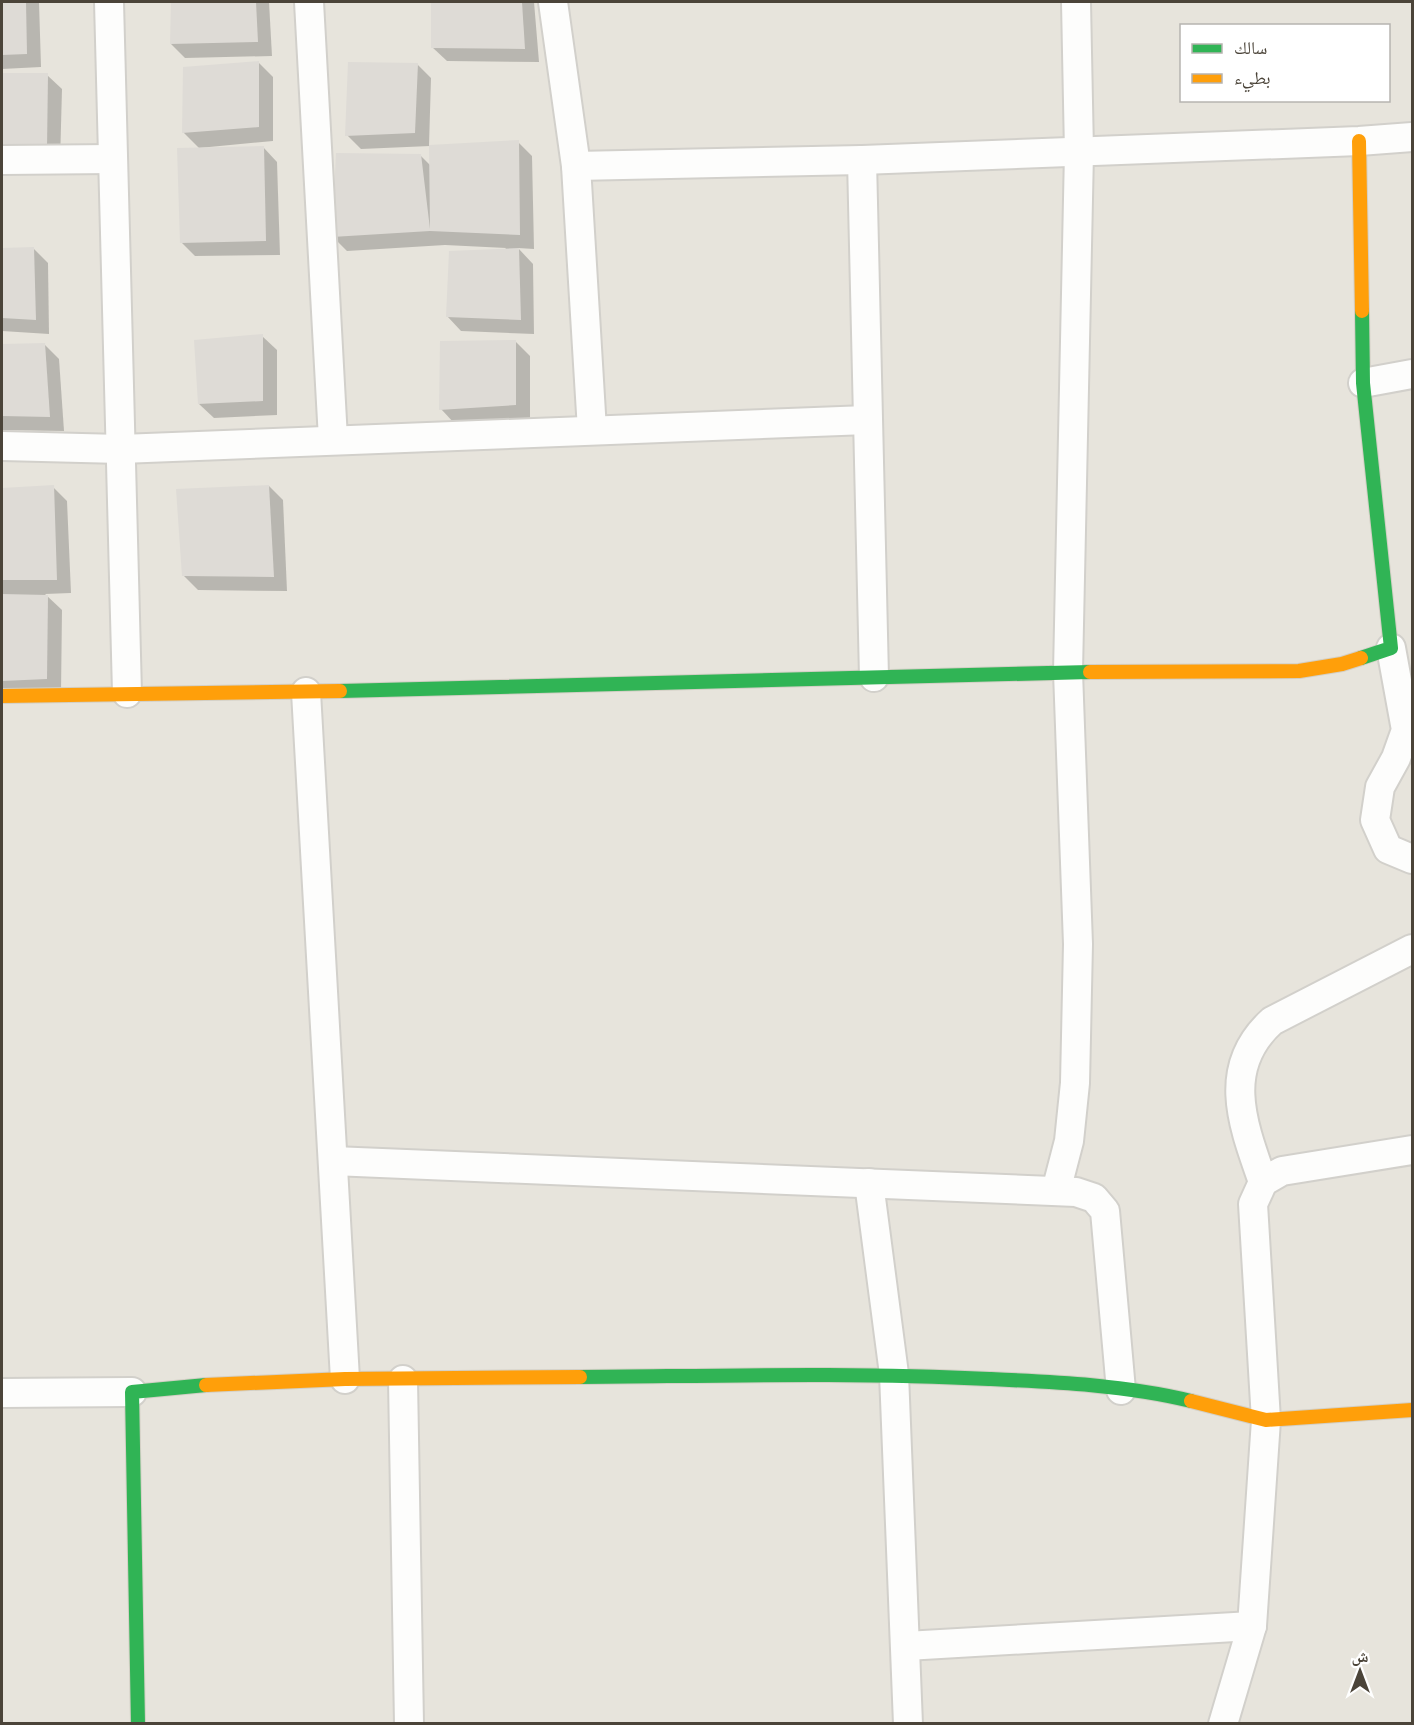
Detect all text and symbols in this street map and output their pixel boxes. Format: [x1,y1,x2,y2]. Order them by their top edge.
legend [1180,24,1390,102]
text: سالك [1234,38,1267,61]
text: بطيء [1234,68,1271,93]
north arrow [1330,1641,1390,1701]
text: ش [1352,1648,1369,1668]

